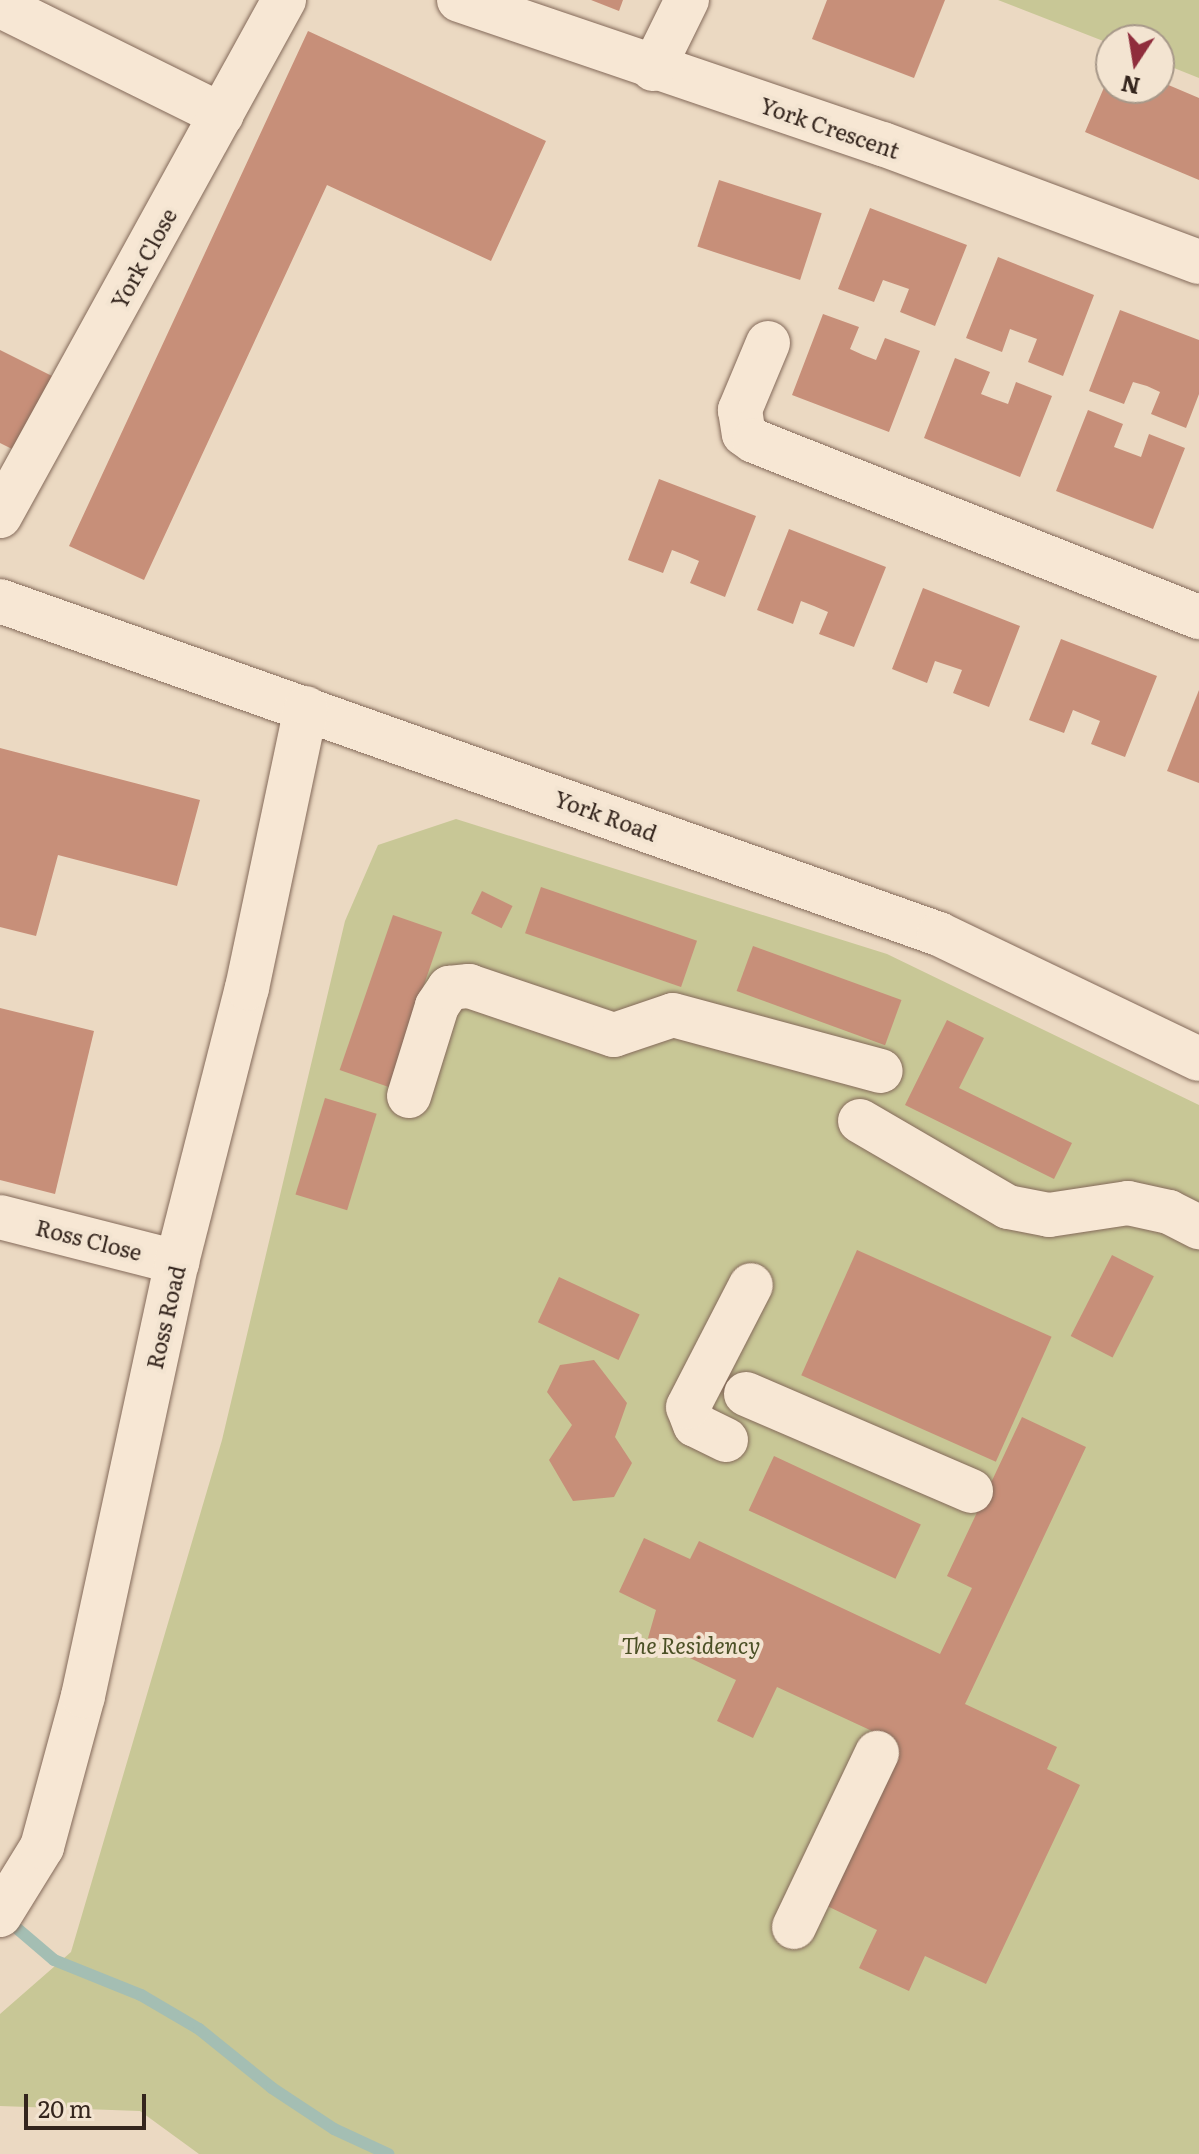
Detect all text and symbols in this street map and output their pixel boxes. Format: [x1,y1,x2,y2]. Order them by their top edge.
north arrow [1095,24,1175,104]
text: N [1118,68,1143,104]
street label: York Crescent [757,91,903,163]
street label: York Close [105,203,181,313]
street label: York Road [551,784,661,846]
street label: Ross Close [33,1213,145,1265]
street label: Ross Road [140,1263,190,1371]
park label: The Residency [622,1632,760,1658]
scale bar [28,2078,150,2128]
text: 20 m [38,2090,92,2125]

